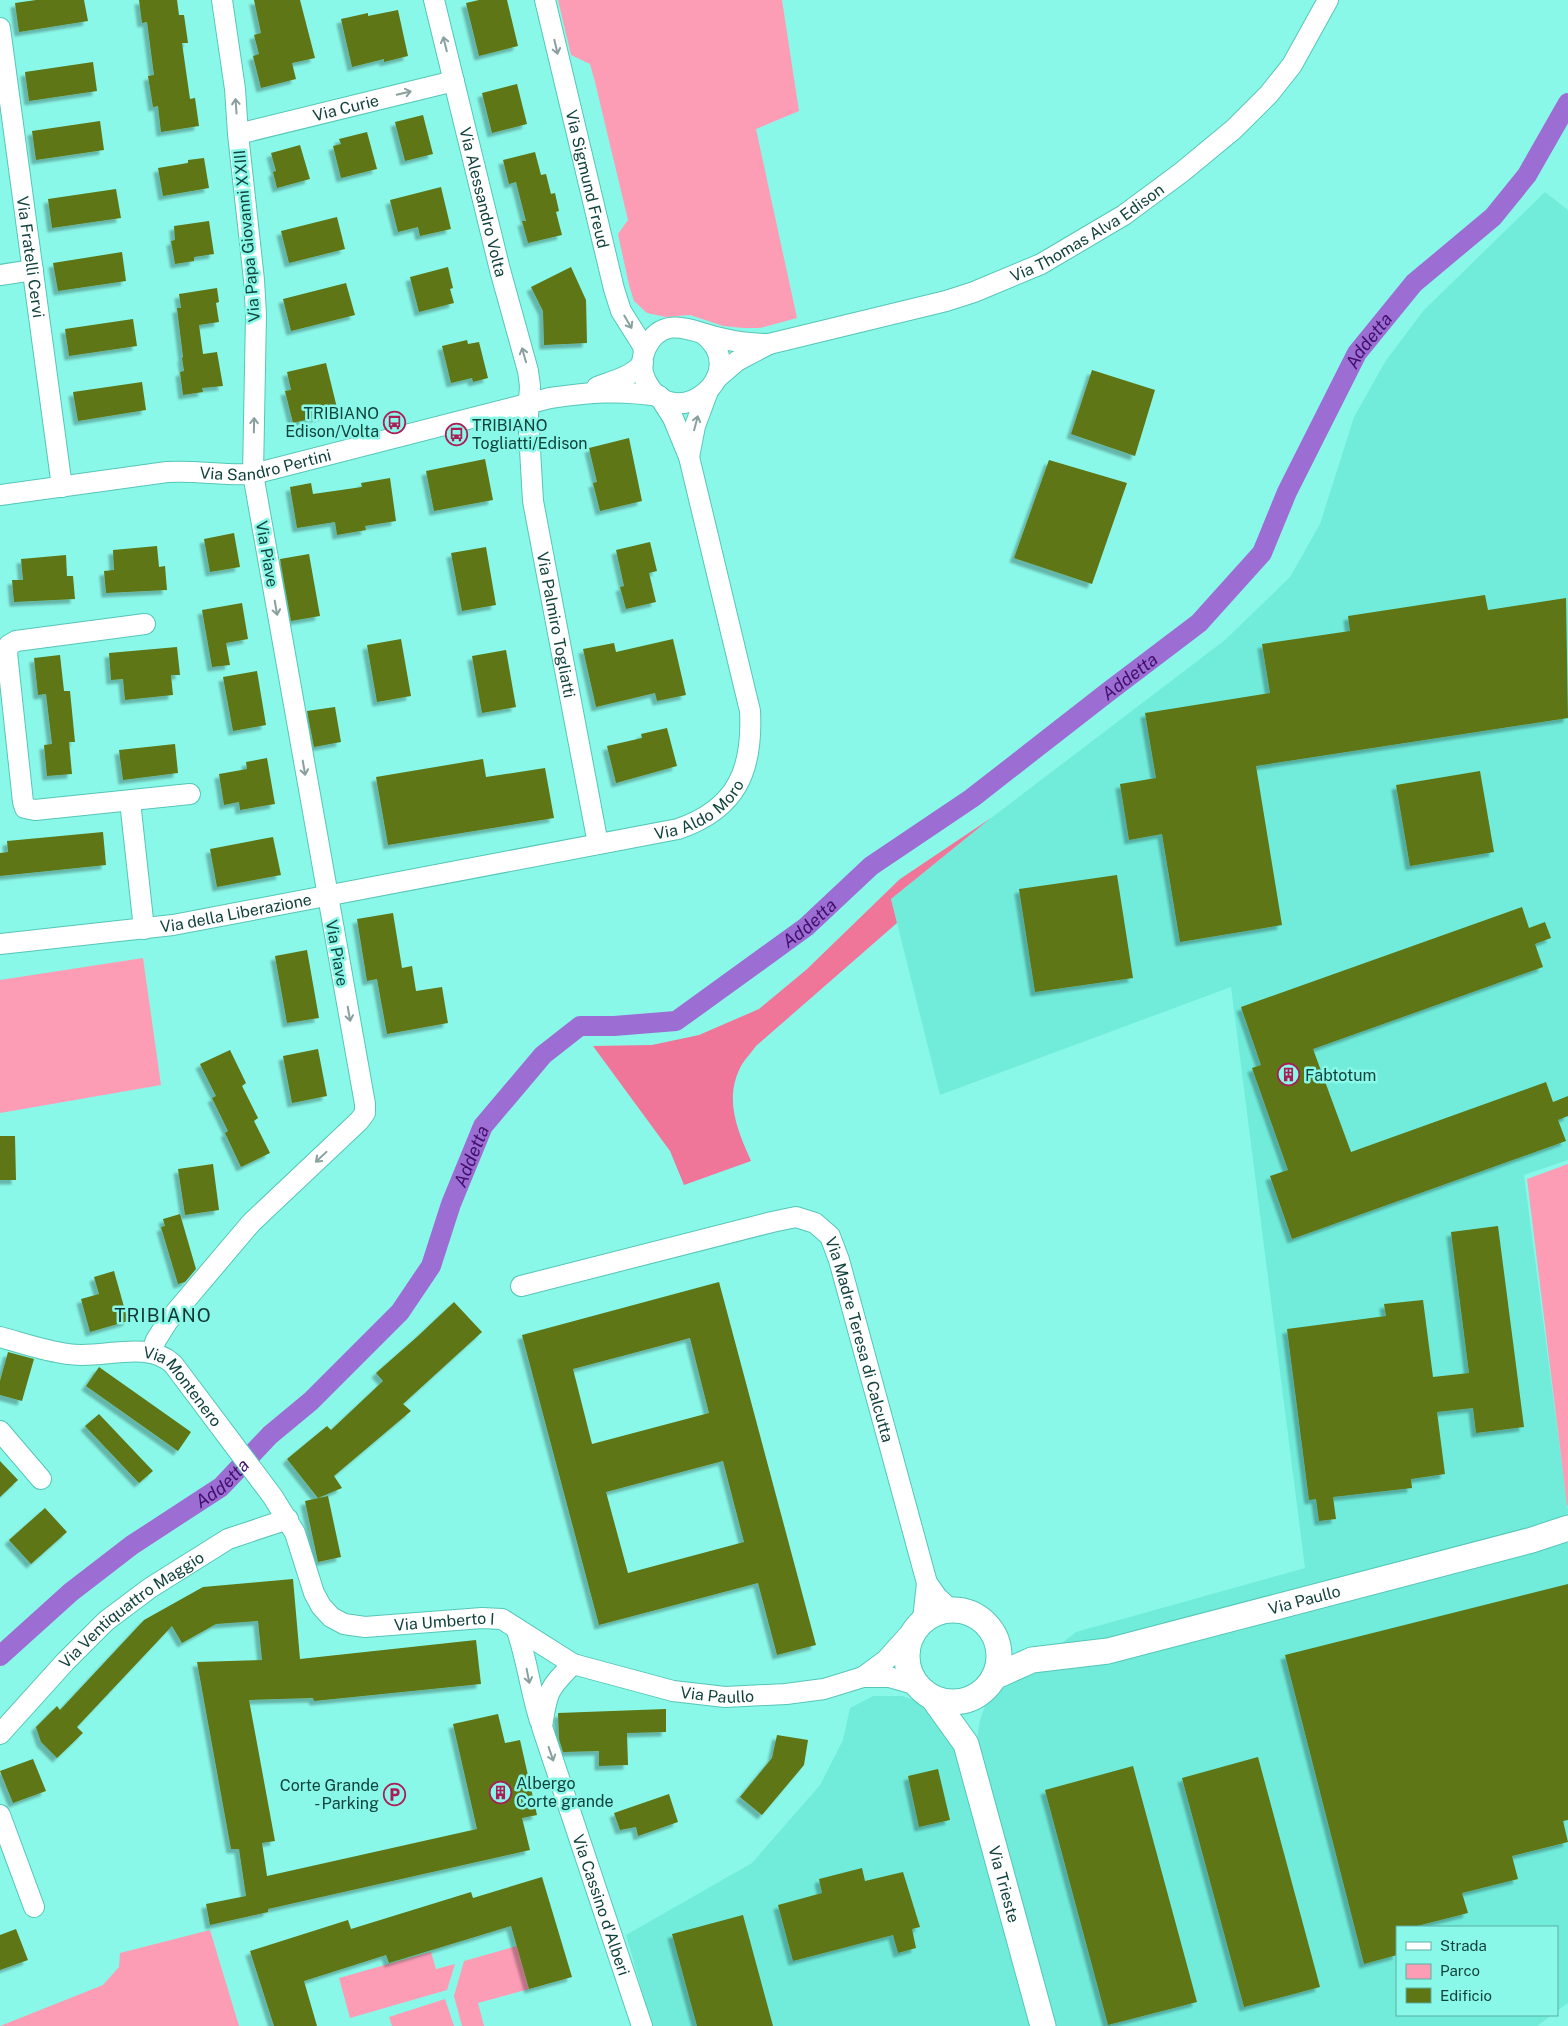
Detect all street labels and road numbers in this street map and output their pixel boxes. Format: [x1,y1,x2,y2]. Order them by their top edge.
street label: Via Curie [311,90,381,125]
street label: Via Sigmund Freud [562,108,613,250]
street label: Via Alessandro Volta [456,125,511,279]
street label: Via Papa Giovanni XXIII [230,149,264,323]
street label: Via Thomas Alva Edison [1007,179,1168,285]
street label: Via Fratelli Cervi [13,195,49,319]
street label: Via Sandro Pertini [199,445,333,484]
street label: Via Piave [252,519,282,589]
street label: Via Palmiro Togliatti [533,550,580,699]
street label: Via Aldo Moro [653,776,748,843]
street label: Via della Liberazione [159,889,313,936]
street label: Via Piave [322,918,352,988]
street label: Via Madre Teresa di Calcutta [822,1234,898,1444]
street label: Via Montenero [142,1342,226,1430]
street label: Via Ventiquattro Maggio [55,1547,207,1672]
street label: Via Paullo [1266,1581,1342,1618]
street label: Via Umberto I [393,1608,495,1634]
street label: Via Paullo [679,1682,755,1707]
street label: Via Cassino d'Alberi [569,1832,634,1978]
street label: Via Trieste [985,1844,1024,1925]

